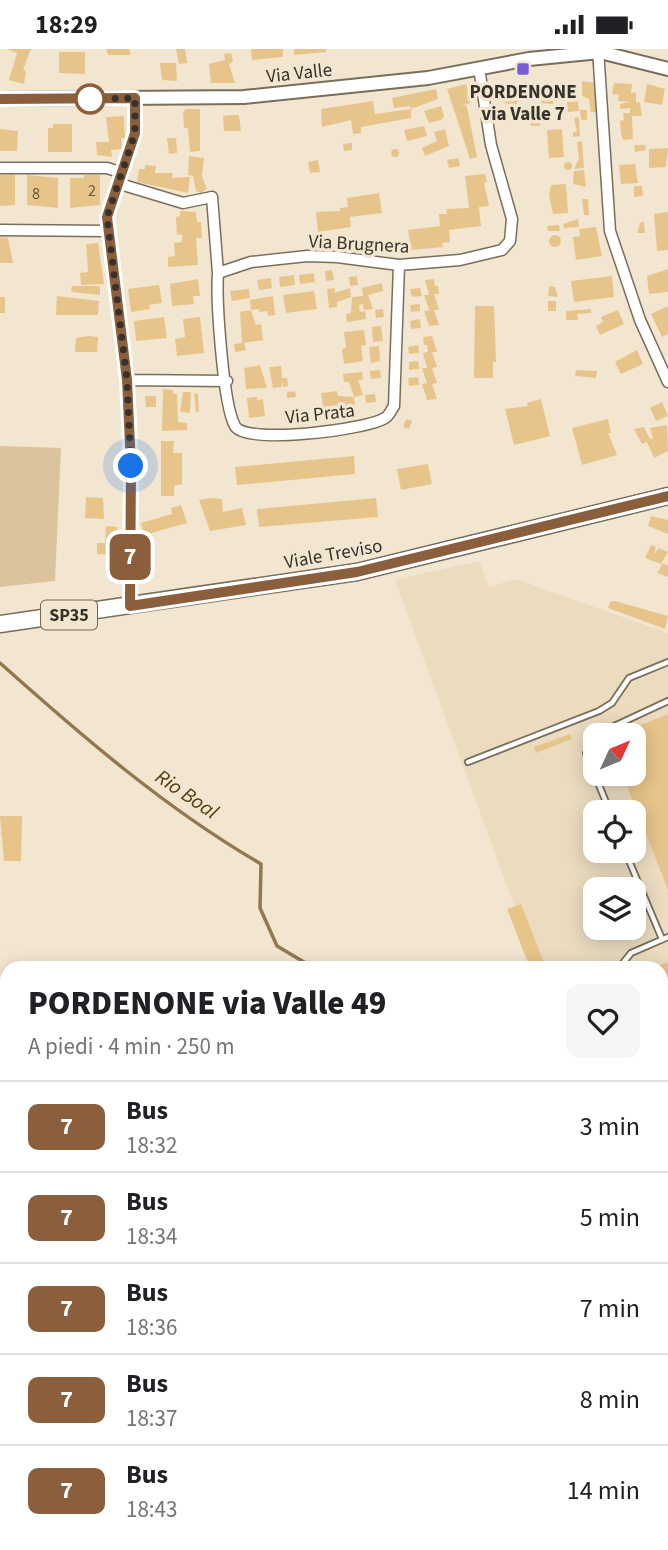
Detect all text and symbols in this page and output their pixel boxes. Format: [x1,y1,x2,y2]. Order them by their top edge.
text: 18:29 [35,6,98,43]
street label: Via Valle [265,57,333,90]
marker: PORDENONE via Valle 7 [515,61,531,77]
place label: PORDENONE via Valle 7 [469,79,577,128]
unlabelled marker [75,84,105,114]
house number: 2 [88,180,96,202]
house number: 8 [32,183,40,205]
street label: Via Brugnera [308,228,410,261]
street label: Via Prata [284,397,356,432]
your location [113,448,148,483]
street label: Viale Treviso [282,533,384,576]
line badge: 7 [107,534,153,580]
text: 7 [124,539,136,574]
road number: SP35 [41,601,97,629]
north arrow [583,723,646,786]
map controls [583,723,646,940]
water label: Rio Boal [149,762,225,827]
button: locate [583,800,646,863]
button: layers [583,877,646,940]
text: PORDENONE via Valle 49 [28,980,386,1027]
button: heart [566,984,640,1058]
text: A piedi · 4 min · 250 m [28,1030,235,1063]
text: Bus [126,1092,168,1129]
text: 3 min [580,1108,640,1145]
text: 7 [60,1109,73,1144]
text: 18:32 [126,1129,177,1162]
text: Bus [126,1183,168,1220]
text: 5 min [580,1199,640,1236]
text: 7 [60,1200,73,1235]
text: 18:34 [126,1220,177,1253]
text: Bus [126,1274,168,1311]
text: 7 min [580,1290,640,1327]
text: 7 [60,1291,73,1326]
text: 18:36 [126,1311,177,1344]
text: Bus [126,1365,168,1402]
text: 8 min [580,1381,640,1418]
text: 7 [60,1382,73,1417]
text: 18:37 [126,1402,177,1435]
text: Bus [126,1456,168,1493]
text: 14 min [567,1472,640,1509]
text: 7 [60,1473,73,1508]
text: 18:43 [126,1493,177,1526]

